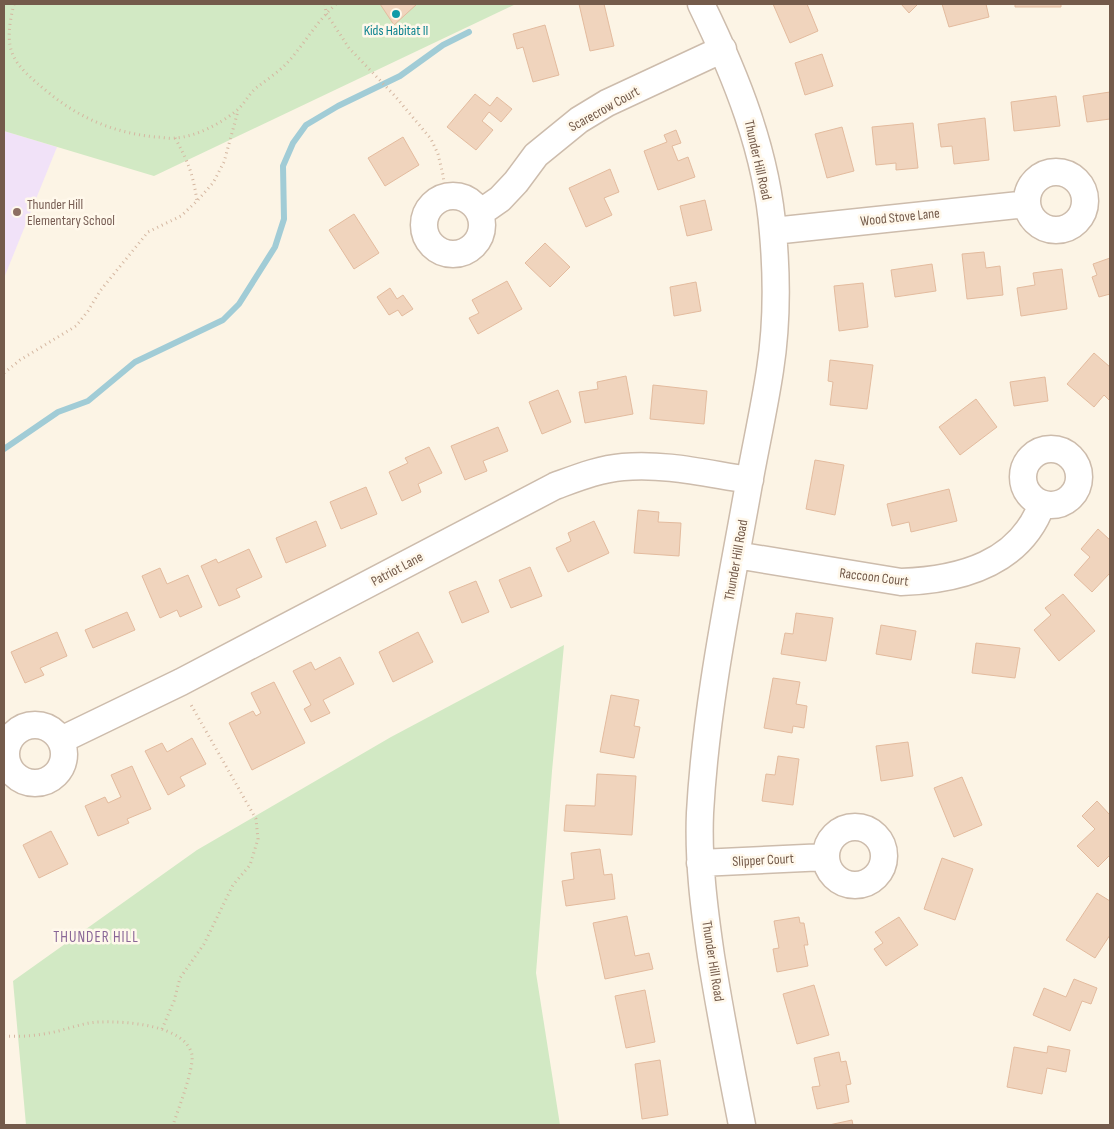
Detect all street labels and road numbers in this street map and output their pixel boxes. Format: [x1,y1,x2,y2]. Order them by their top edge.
street label: Scarecrow Court [566,83,642,135]
street label: Thunder Hill Road [741,118,775,202]
street label: Wood Stove Lane [859,204,941,230]
street label: Thunder Hill Road [721,518,751,602]
street label: Patriot Lane [368,548,426,590]
street label: Raccoon Court [839,564,909,590]
street label: Slipper Court [732,850,794,870]
street label: Thunder Hill Road [698,919,728,1003]

